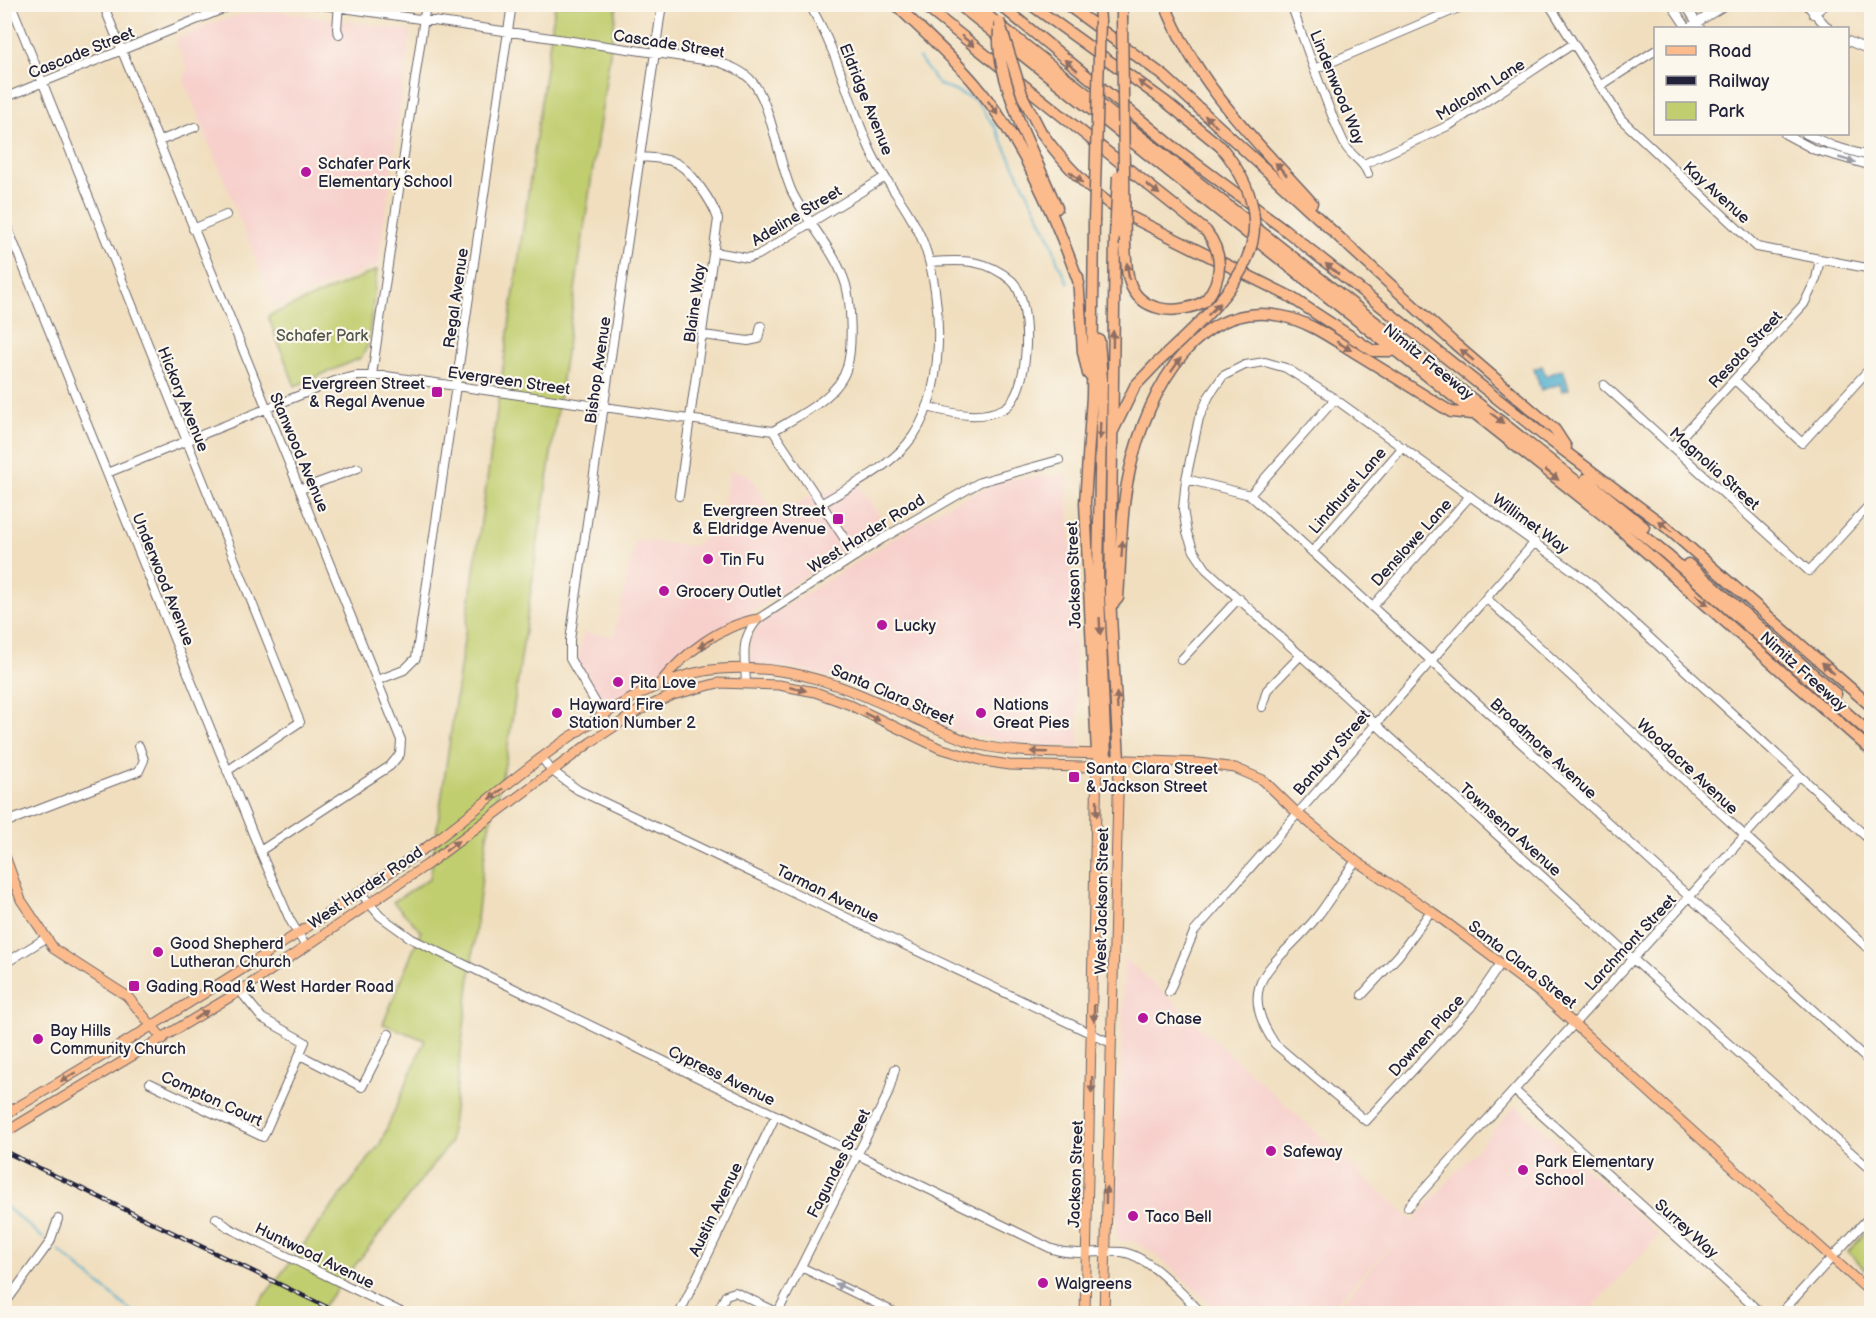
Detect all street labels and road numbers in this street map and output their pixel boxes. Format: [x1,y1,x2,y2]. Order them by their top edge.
street label: Cascade Street [26,23,137,83]
street label: Cascade Street [612,26,726,63]
street label: Lindenwood Way [1305,28,1368,148]
street label: Eldridge Avenue [835,41,897,159]
street label: Malcolm Lane [1433,55,1529,125]
street label: Kay Avenue [1679,158,1754,228]
street label: Adeline Street [748,182,845,251]
street label: Regal Avenue [440,246,473,349]
street label: Blaine Way [681,262,711,344]
street label: Resota Street [1705,307,1787,393]
street label: Bishop Avenue [582,315,615,425]
street label: Nimitz Freeway [1379,320,1478,405]
street label: Hickory Avenue [153,344,212,455]
street label: Evergreen Street [446,363,571,400]
street label: Stanwood Avenue [265,390,333,516]
street label: Magnolia Street [1665,424,1763,515]
street label: Lindhurst Lane [1306,444,1391,538]
street label: Willimet Way [1488,490,1573,559]
street label: West Harder Road [805,491,929,578]
street label: Denslowe Lane [1368,495,1457,591]
street label: Underwood Avenue [127,511,198,649]
street label: Jackson Street [1063,521,1086,629]
street label: Nimitz Freeway [1756,628,1851,717]
street label: Santa Clara Street [828,661,957,730]
street label: Broadmore Avenue [1486,695,1601,804]
street label: Banbury Street [1290,706,1375,800]
street label: Woodacre Avenue [1632,715,1742,819]
street label: Townsend Avenue [1455,779,1565,881]
street label: West Jackson Street [1092,827,1113,975]
street label: West Harder Road [305,843,427,934]
street label: Tarman Avenue [773,861,882,928]
street label: Larchmont Street [1582,891,1681,995]
street label: Santa Clara Street [1464,917,1580,1013]
street label: Downen Place [1385,991,1469,1081]
street label: Cypress Avenue [665,1042,778,1111]
street label: Compton Court [158,1068,265,1131]
street label: Fagundes Street [804,1106,875,1221]
street label: Jackson Street [1065,1120,1088,1228]
street label: Austin Avenue [685,1159,747,1260]
street label: Surrey Way [1650,1196,1722,1263]
street label: Huntwood Avenue [252,1219,378,1294]

